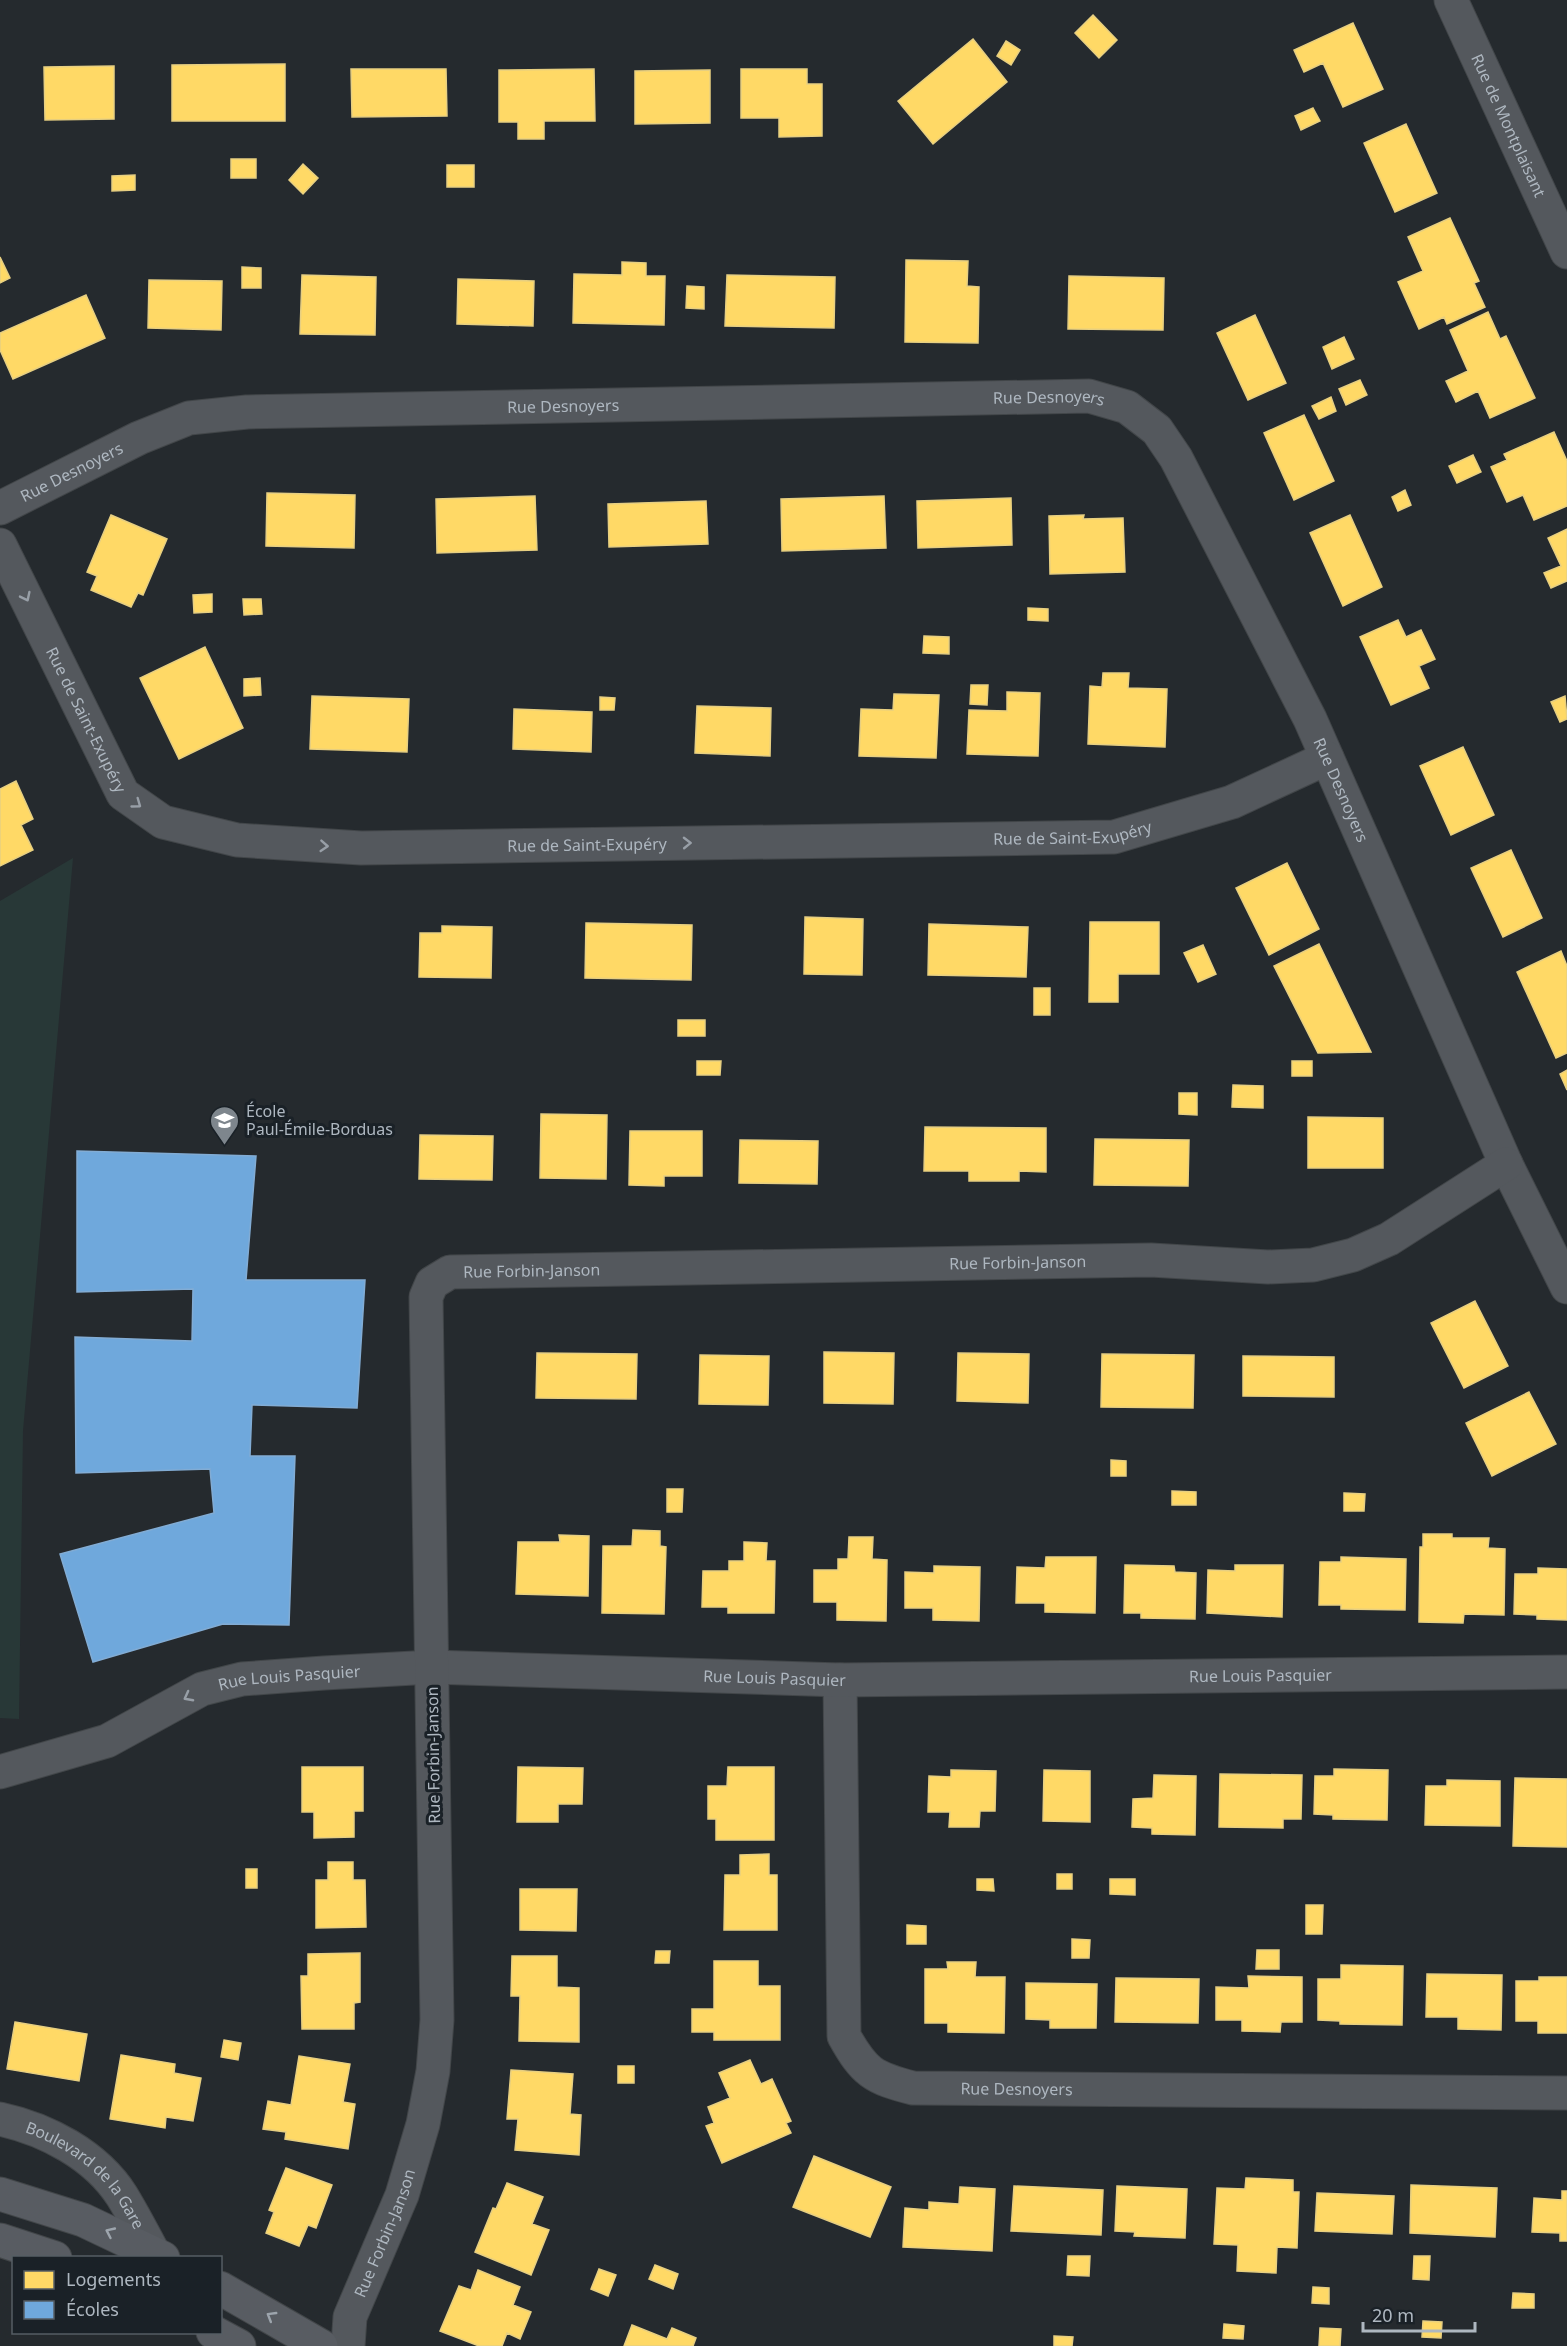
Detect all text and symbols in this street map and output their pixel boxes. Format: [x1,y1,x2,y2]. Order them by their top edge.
street label: Rue de Montplaisant [1466,50,1551,201]
street label: Rue Desnoyers [993,385,1108,411]
street label: Rue Desnoyers [507,394,619,418]
street label: Rue Desnoyers [16,437,126,507]
one-way arrow [19,591,30,601]
street label: Rue de Saint-Exupéry [41,643,132,797]
street label: Rue Desnoyers [1309,734,1374,846]
one-way arrow [131,797,142,808]
street label: Rue de Saint-Exupéry [993,815,1155,850]
street label: Rue de Saint-Exupéry [507,833,668,857]
one-way arrow [683,837,692,849]
one-way arrow [320,839,329,852]
place label: École Paul-Émile-Borduas [246,1100,393,1140]
school or university icon: École Paul-Émile-Borduas [209,1104,241,1146]
street label: Rue Forbin-Janson [949,1250,1086,1274]
street label: Rue Forbin-Janson [463,1258,601,1283]
street label: Rue Louis Pasquier [216,1660,361,1696]
street label: Rue Louis Pasquier [1189,1664,1332,1687]
street label: Rue Louis Pasquier [703,1665,846,1691]
street label: Rue Forbin-Janson [421,1686,445,1824]
one-way arrow [184,1690,194,1701]
street label: Rue Desnoyers [960,2077,1073,2100]
street label: Boulevard de la Gare [23,2116,150,2233]
street label: Rue Forbin-Janson [349,2166,420,2301]
one-way arrow [106,2228,117,2240]
legend [12,2256,222,2334]
text: Logements [66,2267,161,2291]
scale bar [1363,2295,1476,2333]
text: Écoles [66,2297,119,2321]
text: 20 m [1372,2303,1414,2327]
one-way arrow [267,2311,277,2323]

